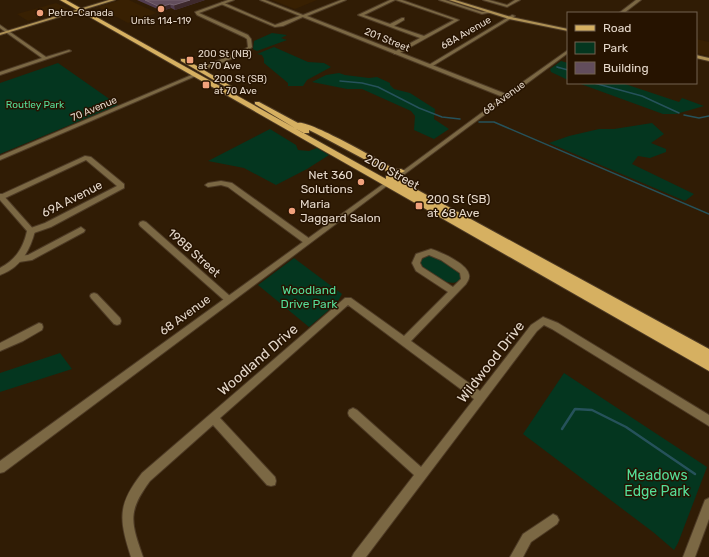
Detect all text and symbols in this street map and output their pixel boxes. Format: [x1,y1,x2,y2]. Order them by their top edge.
marker: Units 114-119 [156,4,166,14]
place label: Petro-Canada [48,7,113,19]
marker: Petro-Canada [35,8,45,18]
legend [567,12,697,84]
street label: 68A Avenue [439,14,494,52]
place label: Units 114-119 [131,15,191,27]
text: Road [603,21,631,35]
street label: 201 Street [363,25,412,55]
text: Park [603,41,629,55]
place label: 200 St (NB) at 70 Ave [198,48,252,72]
marker: 200 St (NB) at 70 Ave [185,55,195,65]
text: Building [603,61,649,75]
place label: 200 St (SB) at 70 Ave [214,73,267,97]
street label: 68 Avenue [480,78,528,117]
marker: 200 St (SB) at 70 Ave [201,80,211,90]
street label: 70 Avenue [69,94,119,124]
park label: Routley Park [6,99,65,111]
street label: 200 Street [362,151,422,193]
place label: Net 360 Solutions [301,168,353,196]
marker: Net 360 Solutions [356,177,366,187]
street label: 69A Avenue [39,178,105,220]
place label: 200 St (SB) at 68 Ave [427,192,490,220]
place label: Maria Jaggard Salon [300,197,381,225]
marker: 200 St (SB) at 68 Ave [414,201,424,211]
marker: Maria Jaggard Salon [287,206,297,216]
street label: 198B Street [165,226,223,280]
park label: Woodland Drive Park [281,283,338,311]
street label: 68 Avenue [157,292,213,338]
street label: Wildwood Drive [454,318,528,406]
street label: Woodland Drive [215,321,302,399]
park label: Meadows Edge Park [624,467,691,500]

